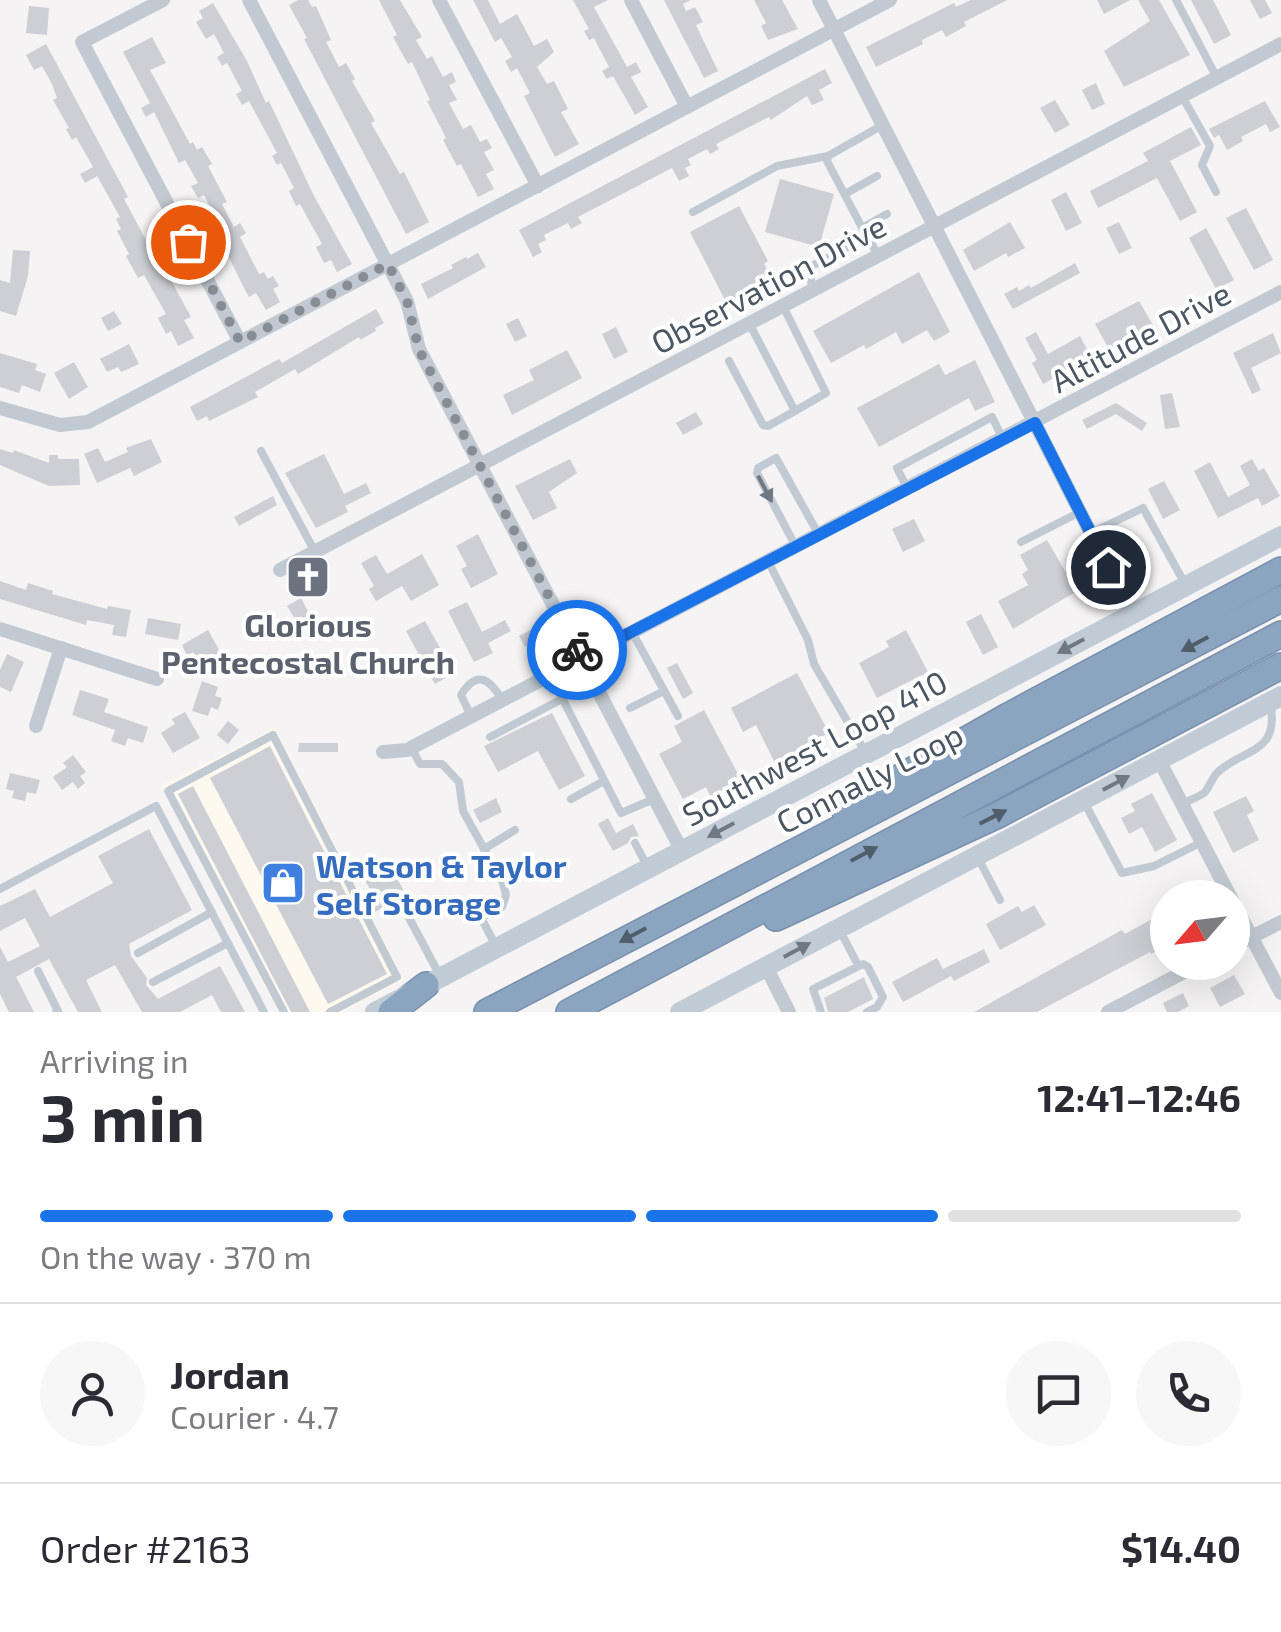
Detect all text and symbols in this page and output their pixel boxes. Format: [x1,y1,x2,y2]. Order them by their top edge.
pin [146,200,231,285]
street label: Observation Drive [644,205,892,361]
icon: bag [161,215,216,270]
street label: Altitude Drive [1044,273,1236,399]
one-way arrow [757,475,774,504]
pin [1066,525,1151,610]
icon: home [1081,540,1136,595]
church icon: Glorious Pentecostal Church [285,554,331,600]
courier [527,600,627,700]
place label: Glorious Pentecostal Church [161,605,455,680]
icon: bike [550,623,605,678]
one-way arrow [1180,635,1209,652]
one-way arrow [1056,638,1085,655]
street label: Southwest Loop 410 [675,661,953,833]
street label: Connally Loop [769,714,969,840]
one-way arrow [1101,775,1130,792]
one-way arrow [979,809,1008,826]
one-way arrow [707,821,736,838]
one-way arrow [850,845,878,863]
place label: Watson & Taylor Self Storage [316,846,567,921]
shop icon: Watson & Taylor Self Storage [260,860,306,906]
north arrow [1150,880,1250,980]
map controls [1150,880,1250,980]
one-way arrow [618,927,647,944]
one-way arrow [782,942,811,959]
text: Arriving in [40,1041,189,1079]
text: 12:41–12:46 [1037,1074,1241,1120]
text: 3 min [40,1077,205,1155]
text: On the way · 370 m [40,1237,312,1275]
button: person [40,1341,145,1446]
button: chat [1006,1341,1111,1446]
button: phone [1136,1341,1241,1446]
text: Jordan [170,1351,290,1397]
text: Courier · 4.7 [170,1397,339,1435]
text: Order #2163 [40,1525,251,1571]
text: $14.40 [1121,1525,1241,1571]

